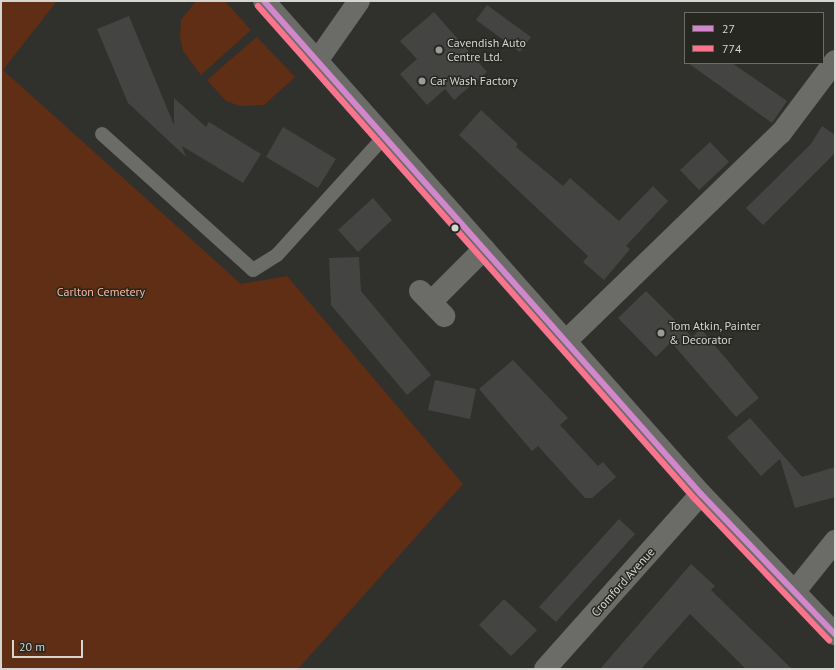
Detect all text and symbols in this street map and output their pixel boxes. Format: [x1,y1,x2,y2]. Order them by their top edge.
legend [684,12,824,64]
text: 27 [722,21,735,36]
place label: Cavendish Auto Centre Ltd. [447,36,526,64]
text: 774 [722,41,742,56]
marker: Cavendish Auto Centre Ltd. [434,45,444,55]
place label: Car Wash Factory [430,74,518,88]
marker: Car Wash Factory [417,76,427,86]
unlabelled marker [450,223,460,233]
park label: Carlton Cemetery [57,285,145,299]
place label: Tom Atkin, Painter & Decorator [669,319,762,347]
marker: Tom Atkin, Painter & Decorator [656,328,666,338]
street label: Cromford Avenue [588,544,658,620]
scale bar [14,632,85,658]
text: 20 m [19,639,45,654]

